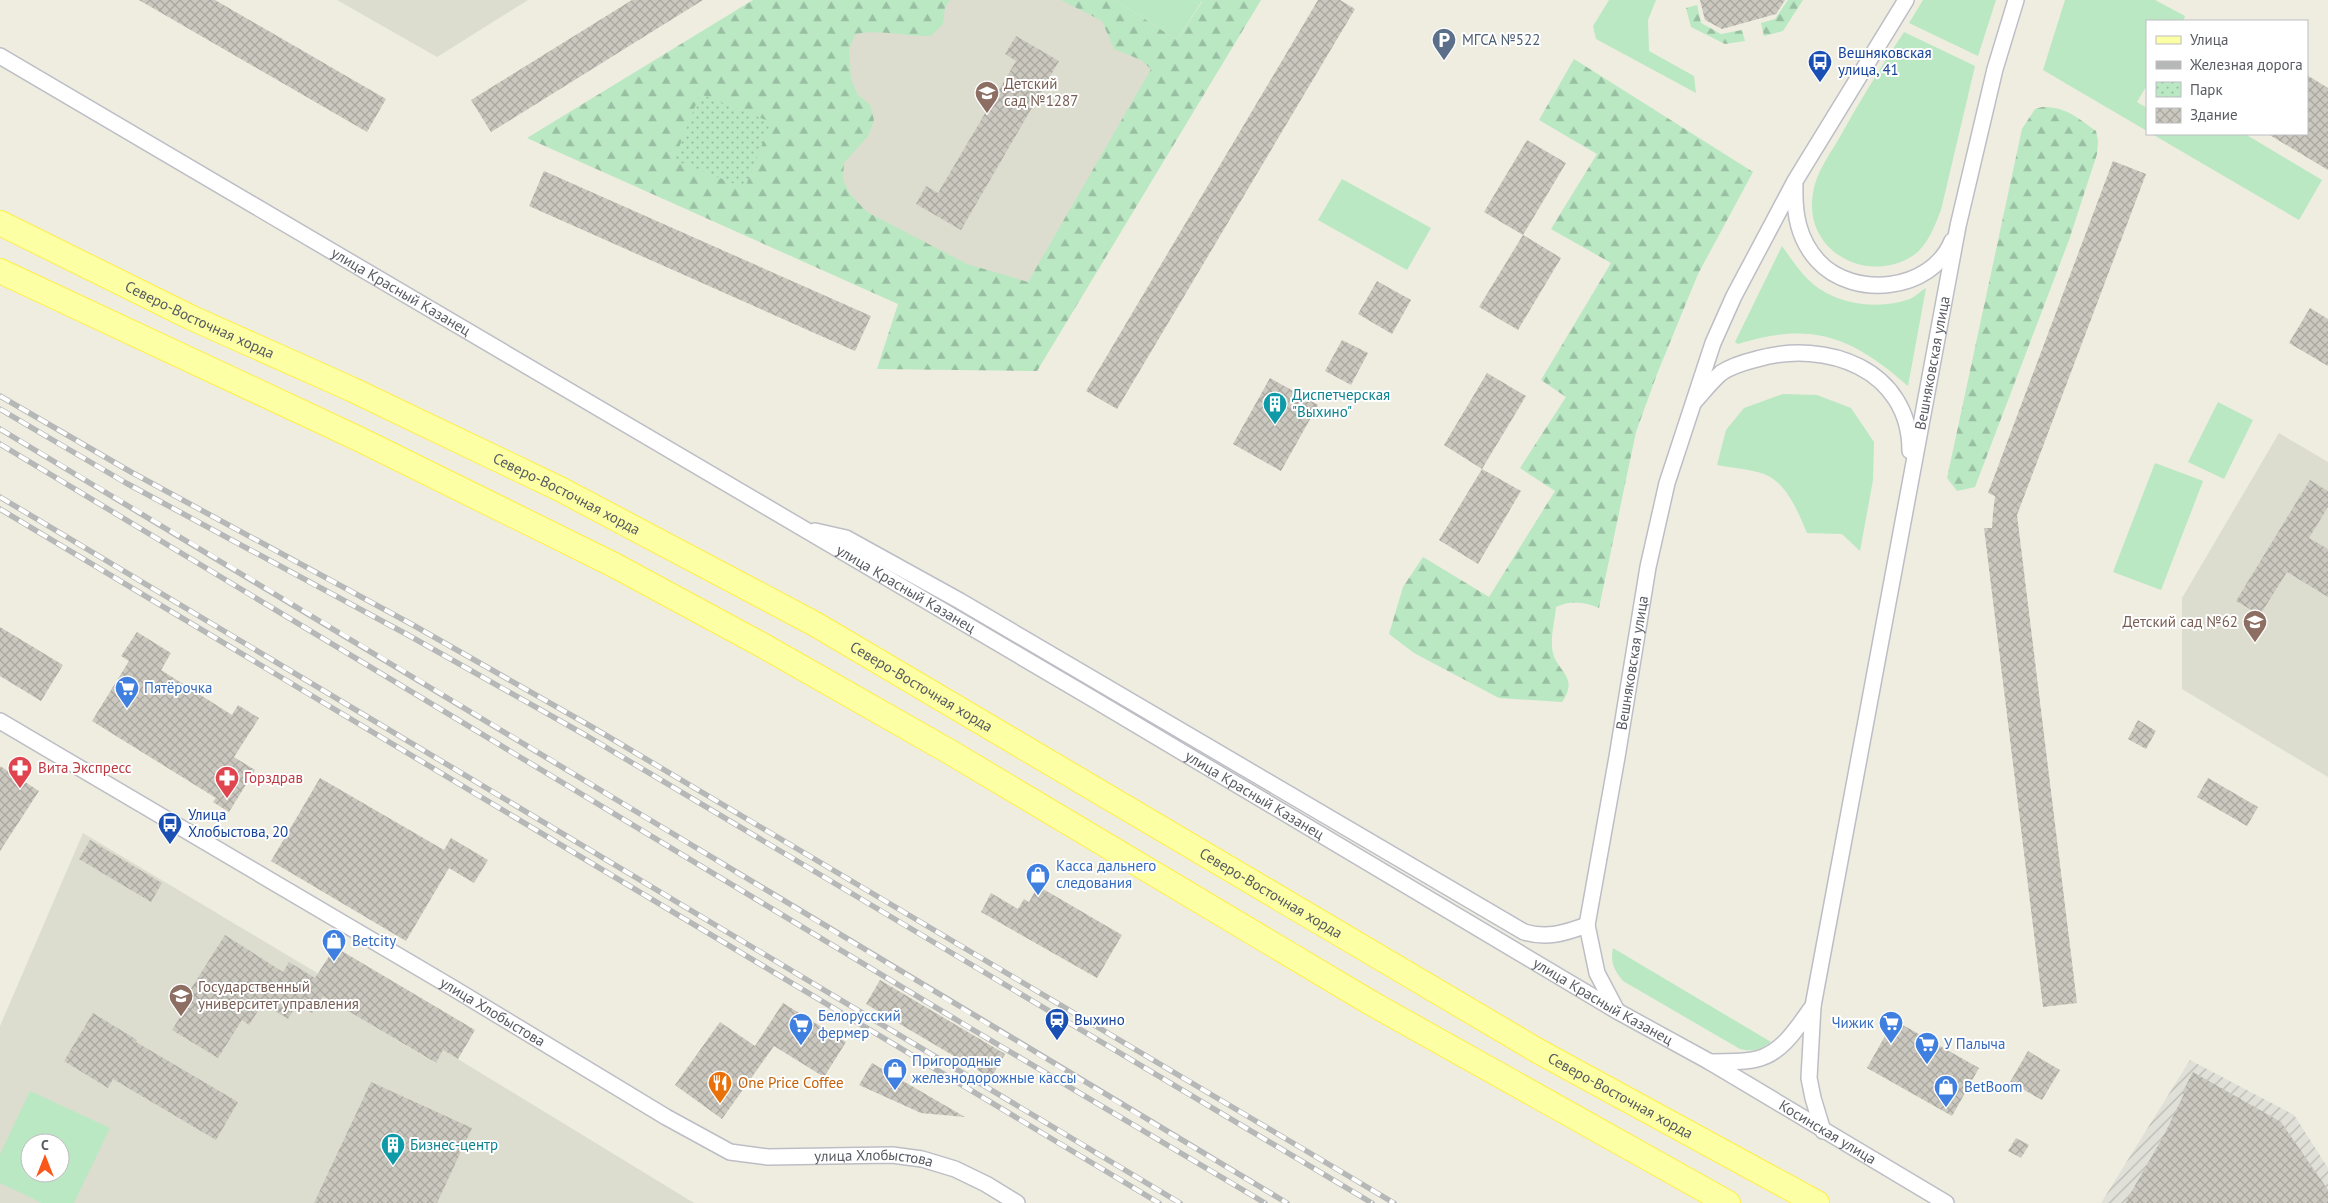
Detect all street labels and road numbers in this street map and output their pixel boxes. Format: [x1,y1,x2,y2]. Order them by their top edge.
street label: улица Красный Казанец [328,243,474,340]
street label: Северо-Восточная хорда [122,276,277,363]
street label: Вешняковская улица [1910,294,1954,432]
street label: Северо-Восточная хорда [490,448,644,539]
street label: улица Красный Казанец [833,540,979,637]
street label: Вешняковская улица [1612,594,1652,731]
street label: Северо-Восточная хорда [847,637,996,736]
street label: улица Красный Казанец [1182,746,1328,843]
street label: Северо-Восточная хорда [1196,843,1346,942]
street label: улица Красный Казанец [1530,953,1676,1049]
street label: улица Хлобыстова [437,972,549,1051]
street label: Северо-Восточная хорда [1545,1048,1697,1143]
street label: Косинская улица [1776,1095,1880,1168]
street label: улица Хлобыстова [814,1145,936,1171]

